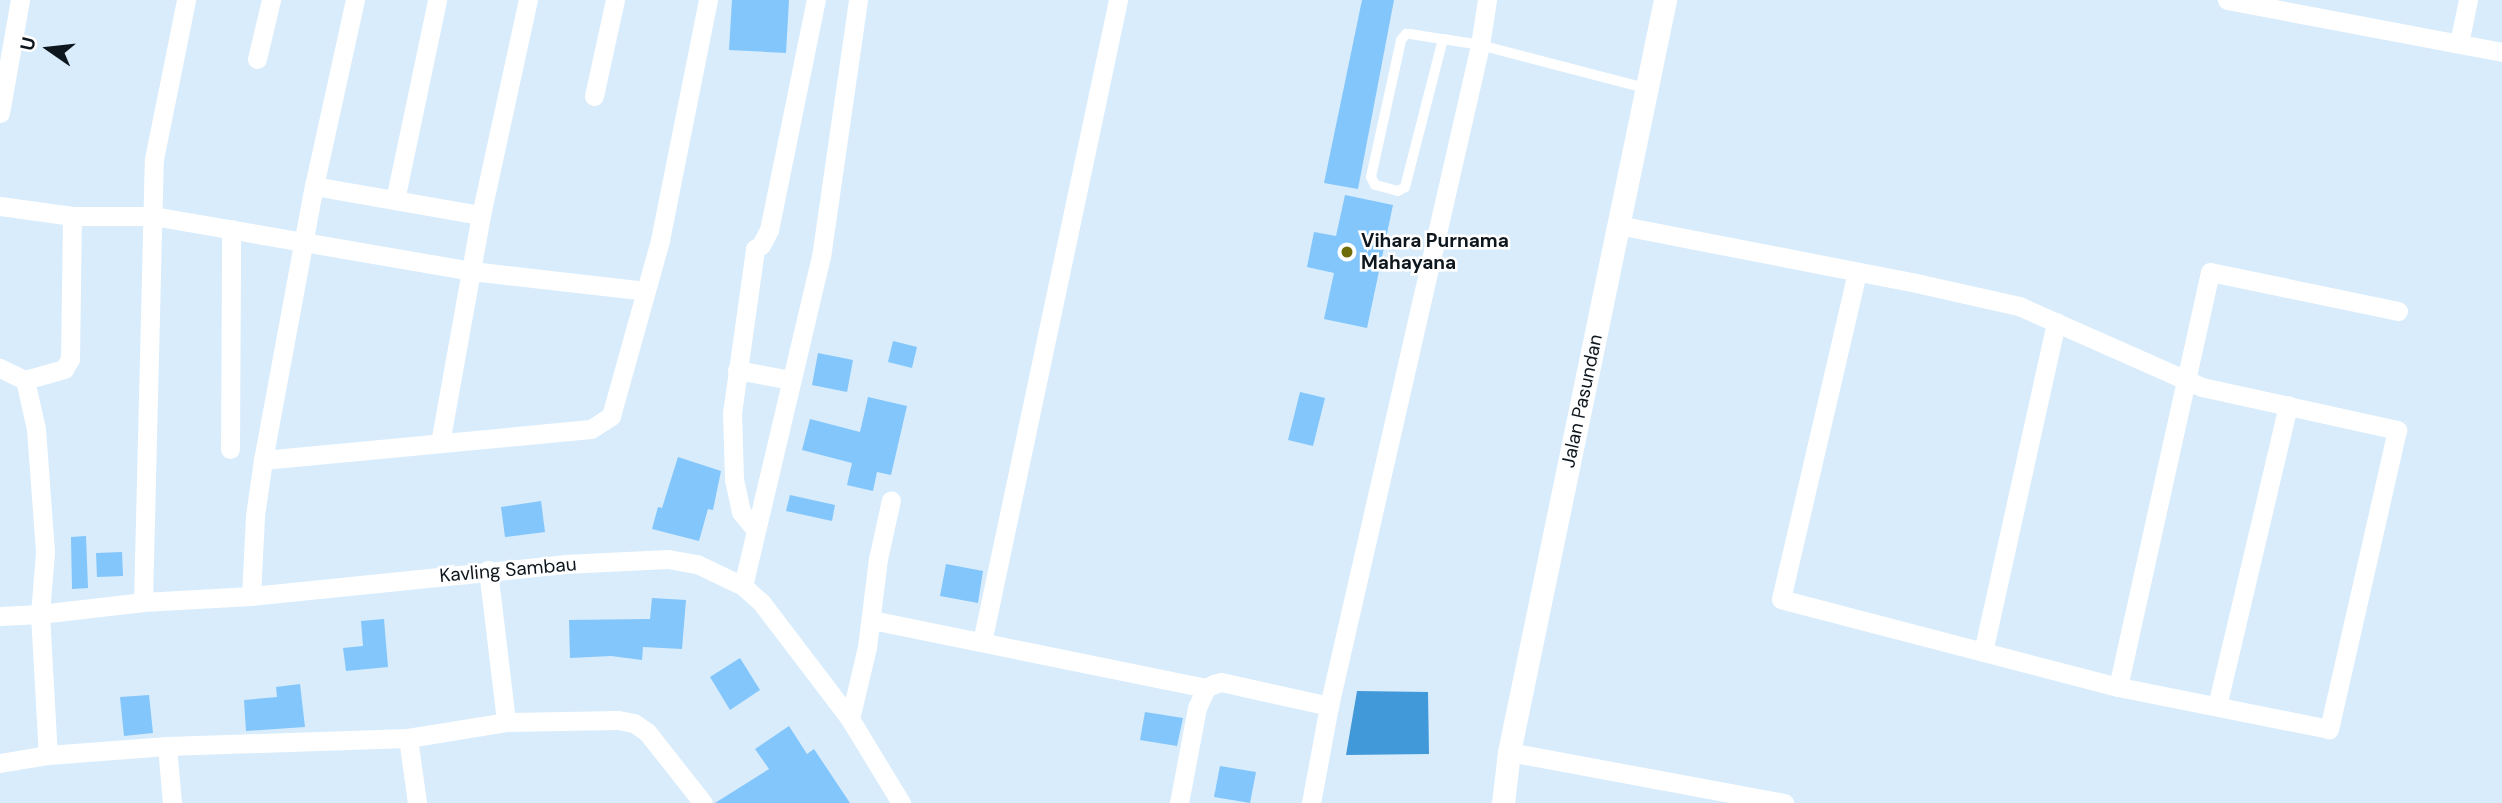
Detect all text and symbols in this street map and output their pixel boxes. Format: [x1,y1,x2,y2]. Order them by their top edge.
north arrow [14,14,84,84]
text: U [14,34,42,53]
place label: Vihara Purnama Mahayana [1361,230,1509,274]
marker: Vihara Purnama Mahayana [1339,244,1355,260]
street label: Jalan Pasundan [1557,332,1607,470]
street label: Kavling Sambau [439,553,577,587]

